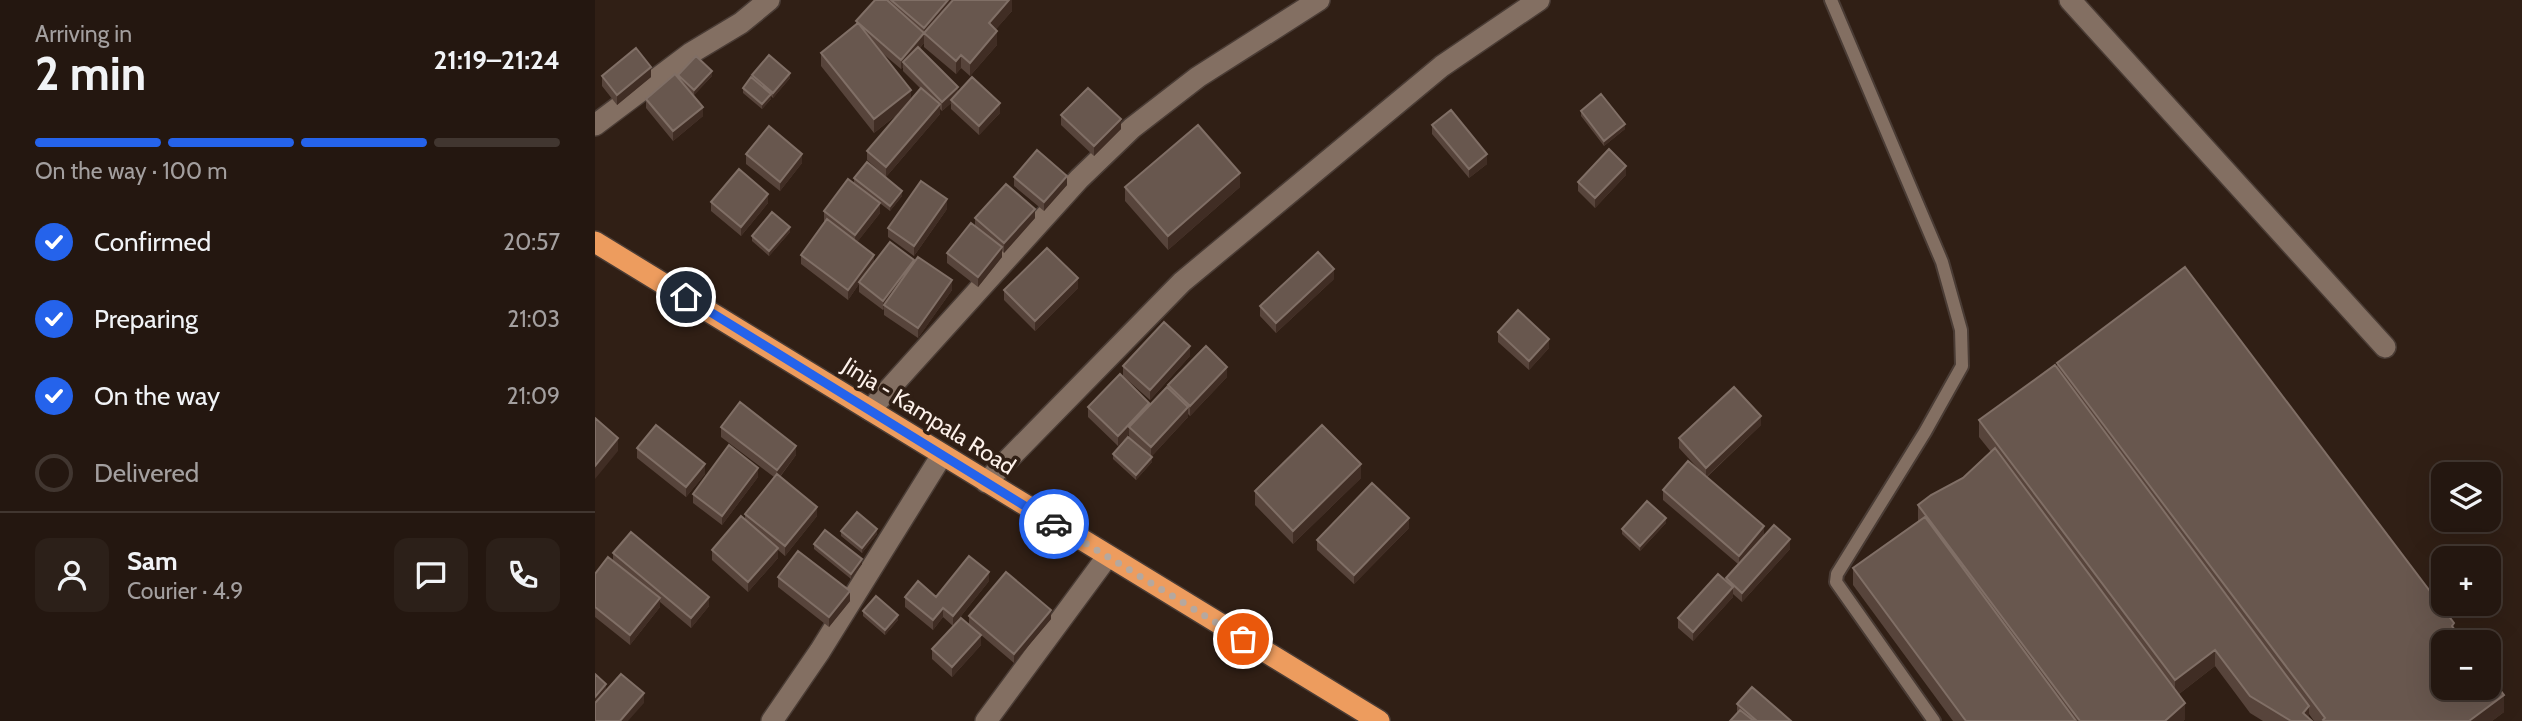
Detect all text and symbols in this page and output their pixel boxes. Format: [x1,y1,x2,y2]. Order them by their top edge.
text: Arriving in [35,20,132,48]
text: 21:19–21:24 [434,44,560,76]
text: 2 min [35,46,146,102]
text: On the way · 100 m [35,157,227,185]
icon: check [35,223,73,261]
text: Confirmed [94,226,211,258]
text: 20:57 [503,228,560,256]
pin [656,267,716,327]
icon: home [667,278,705,316]
icon: check [35,300,73,338]
text: Preparing [94,303,198,335]
text: 21:03 [507,305,560,333]
street label: Jinja - Kampala Road [836,351,1021,481]
icon: check [35,377,73,415]
text: On the way [94,380,220,412]
text: 21:09 [507,382,560,410]
text: Delivered [94,457,199,489]
map controls [2431,462,2501,700]
button: layers [2431,462,2501,532]
courier [1019,489,1089,559]
icon: car [1035,505,1073,543]
button: person [35,538,109,612]
button: chat [394,538,468,612]
button: phone [486,538,560,612]
text: Sam [127,545,178,577]
button: + [2431,546,2501,616]
text: Courier · 4.9 [127,577,243,605]
pin [1213,609,1273,669]
icon: bag [1224,620,1262,658]
button: − [2431,630,2501,700]

